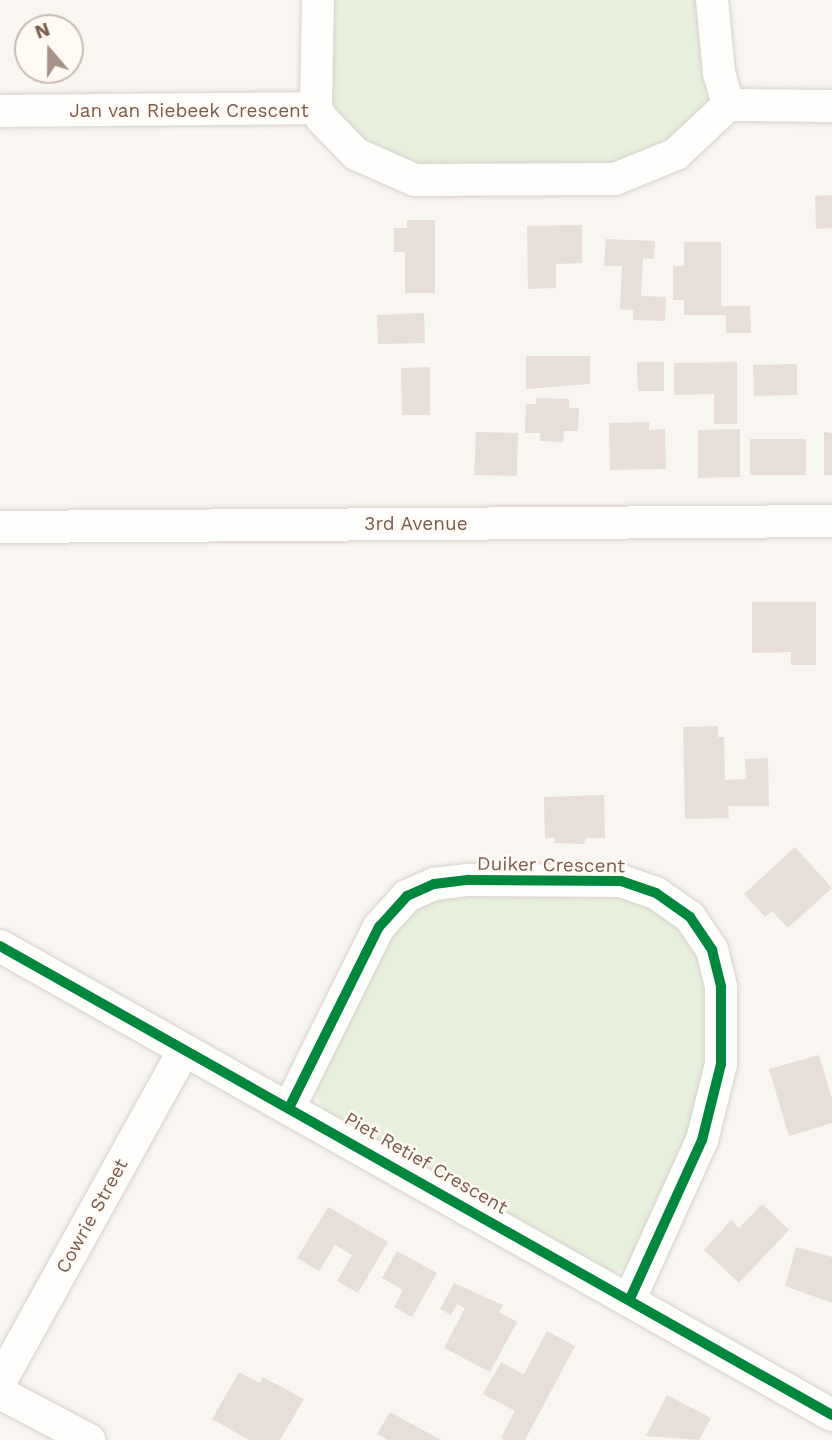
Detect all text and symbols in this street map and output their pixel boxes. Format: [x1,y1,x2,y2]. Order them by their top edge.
north arrow [14,14,84,84]
text: N [32,17,53,44]
street label: Jan van Riebeek Crescent [69,100,309,122]
street label: 3rd Avenue [364,513,468,535]
street label: Duiker Crescent [476,852,626,878]
street label: Piet Retief Crescent [340,1107,512,1219]
street label: Cowrie Street [51,1155,133,1277]

